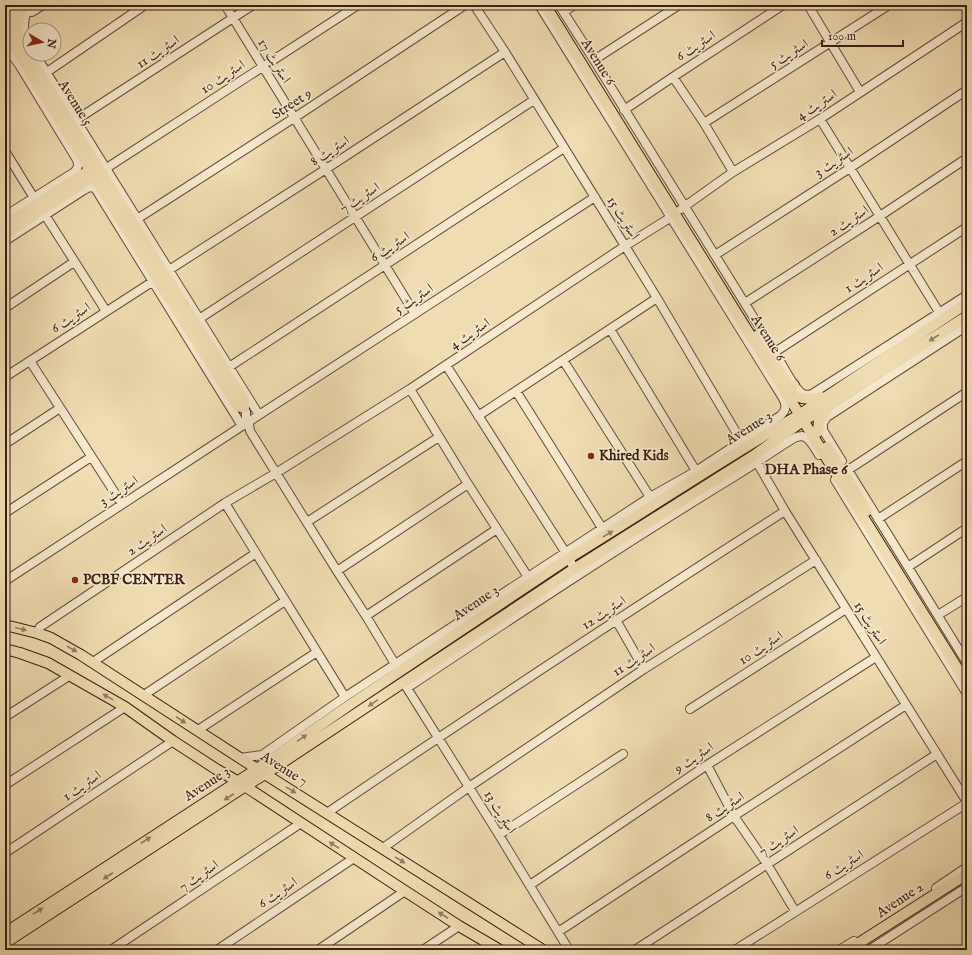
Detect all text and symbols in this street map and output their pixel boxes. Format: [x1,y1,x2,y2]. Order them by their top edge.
north arrow [22,22,62,62]
scale bar [822,22,903,48]
street label: اسٹریٹ 6 [673,27,719,65]
text: 100 m [828,29,856,44]
street label: اسٹریٹ 11 [133,31,183,73]
street label: Avenue 6 [576,34,620,90]
street label: اسٹریٹ 17 [253,35,295,87]
street label: اسٹریٹ 5 [766,35,812,73]
text: N [43,37,59,50]
street label: اسٹریٹ 10 [197,56,249,98]
street label: Avenue 5 [53,76,96,129]
street label: Street 9 [269,84,315,124]
street label: اسٹریٹ 4 [793,85,841,125]
street label: اسٹریٹ 8 [307,132,353,170]
street label: اسٹریٹ 3 [811,143,857,181]
street label: اسٹریٹ 7 [336,178,384,218]
street label: اسٹریٹ 15 [603,193,643,243]
street label: اسٹریٹ 2 [825,201,873,241]
street label: اسٹریٹ 6 [367,228,413,266]
street label: اسٹریٹ 1 [841,259,887,297]
street label: اسٹریٹ 5 [391,280,437,318]
street label: اسٹریٹ 6 [48,299,94,337]
street label: Avenue 6 [746,310,790,366]
street label: اسٹریٹ 4 [446,314,494,354]
one-way arrow [928,334,940,341]
street label: Avenue 3 [722,407,775,450]
place label: Khired Kids [599,447,669,465]
marker: Khired Kids [586,451,596,461]
district label: DHA Phase 6 [764,460,848,479]
street label: اسٹریٹ 3 [96,472,142,510]
street label: اسٹریٹ 2 [124,520,170,560]
one-way arrow [603,530,613,538]
place label: PCBF CENTER [83,571,186,589]
marker: PCBF CENTER [70,575,80,585]
street label: Avenue 3 [449,581,502,625]
street label: اسٹریٹ 12 [578,592,630,634]
street label: اسٹریٹ 15 [850,598,890,648]
one-way arrow [15,626,27,632]
street label: اسٹریٹ 10 [735,627,787,669]
street label: اسٹریٹ 11 [609,639,659,681]
one-way arrow [66,646,78,653]
one-way arrow [102,694,114,701]
one-way arrow [368,699,378,707]
one-way arrow [176,716,186,724]
one-way arrow [296,734,307,742]
street label: اسٹریٹ 9 [670,738,717,778]
street label: Avenue 7 [256,747,311,791]
street label: Avenue 3 [180,763,233,806]
street label: اسٹریٹ 1 [59,766,105,806]
one-way arrow [285,786,296,794]
street label: اسٹریٹ 13 [480,787,520,837]
street label: اسٹریٹ 8 [702,788,748,826]
one-way arrow [224,793,234,801]
street label: اسٹریٹ 7 [755,821,803,861]
one-way arrow [141,837,152,844]
one-way arrow [329,841,339,849]
street label: اسٹریٹ 6 [821,846,867,884]
street label: اسٹریٹ 7 [176,856,222,896]
one-way arrow [395,856,406,863]
one-way arrow [103,872,114,879]
street label: اسٹریٹ 6 [255,873,301,913]
street label: Avenue 2 [872,878,927,922]
one-way arrow [32,908,44,915]
one-way arrow [437,912,449,919]

